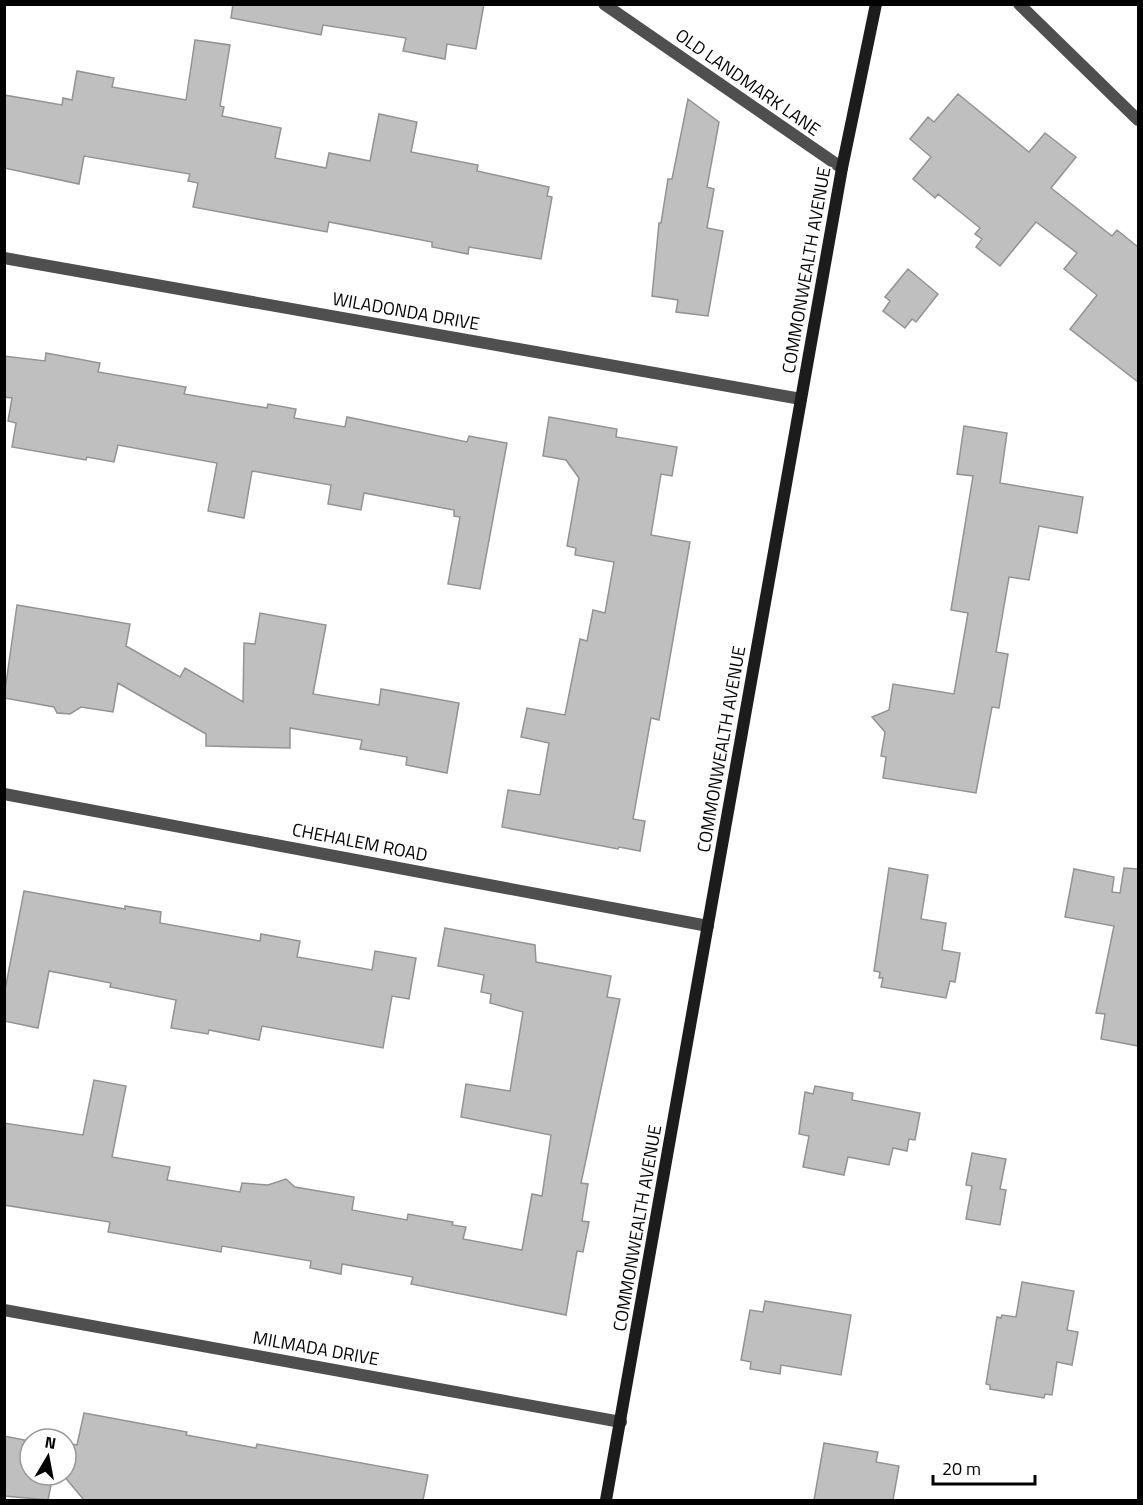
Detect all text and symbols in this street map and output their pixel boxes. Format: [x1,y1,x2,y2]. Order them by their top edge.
street label: OLD LANDMARK LANE [670,22,826,142]
street label: COMMONWEALTH AVENUE [775,165,837,375]
street label: WILADONDA DRIVE [330,285,482,337]
street label: COMMONWEALTH AVENUE [690,644,752,854]
street label: CHEHALEM ROAD [290,816,430,868]
street label: COMMONWEALTH AVENUE [606,1123,668,1333]
street label: MILMADA DRIVE [251,1324,381,1372]
north arrow [18,1427,78,1487]
text: N [43,1429,58,1455]
scale bar [933,1448,1035,1486]
text: 20 m [942,1455,981,1482]

